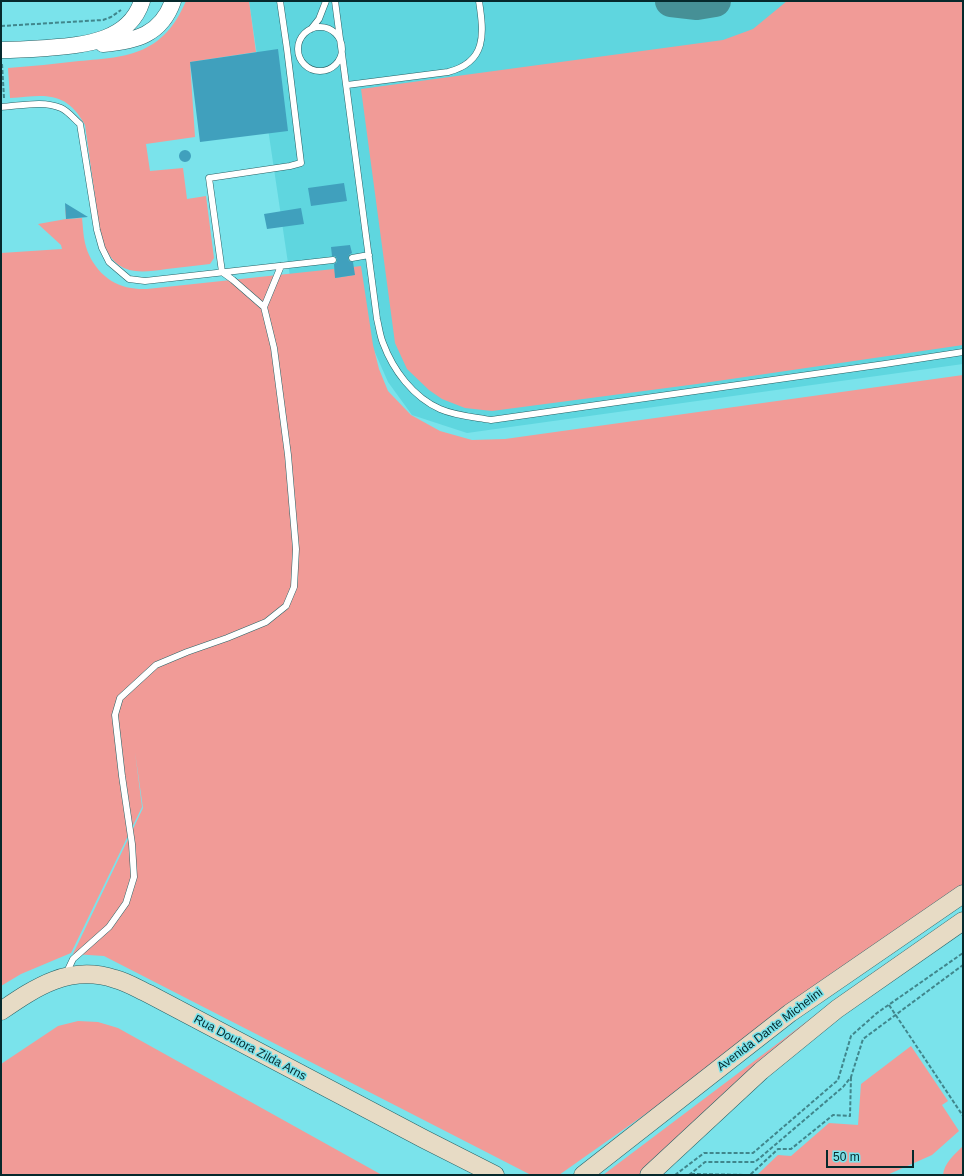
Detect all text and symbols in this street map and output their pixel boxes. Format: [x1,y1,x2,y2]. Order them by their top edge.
street label: Avenida Dante Michelini [714,986,826,1074]
street label: Rua Doutora Zilda Arns [191,1012,309,1084]
scale bar [828,1142,916,1168]
text: 50 m [833,1150,860,1164]

